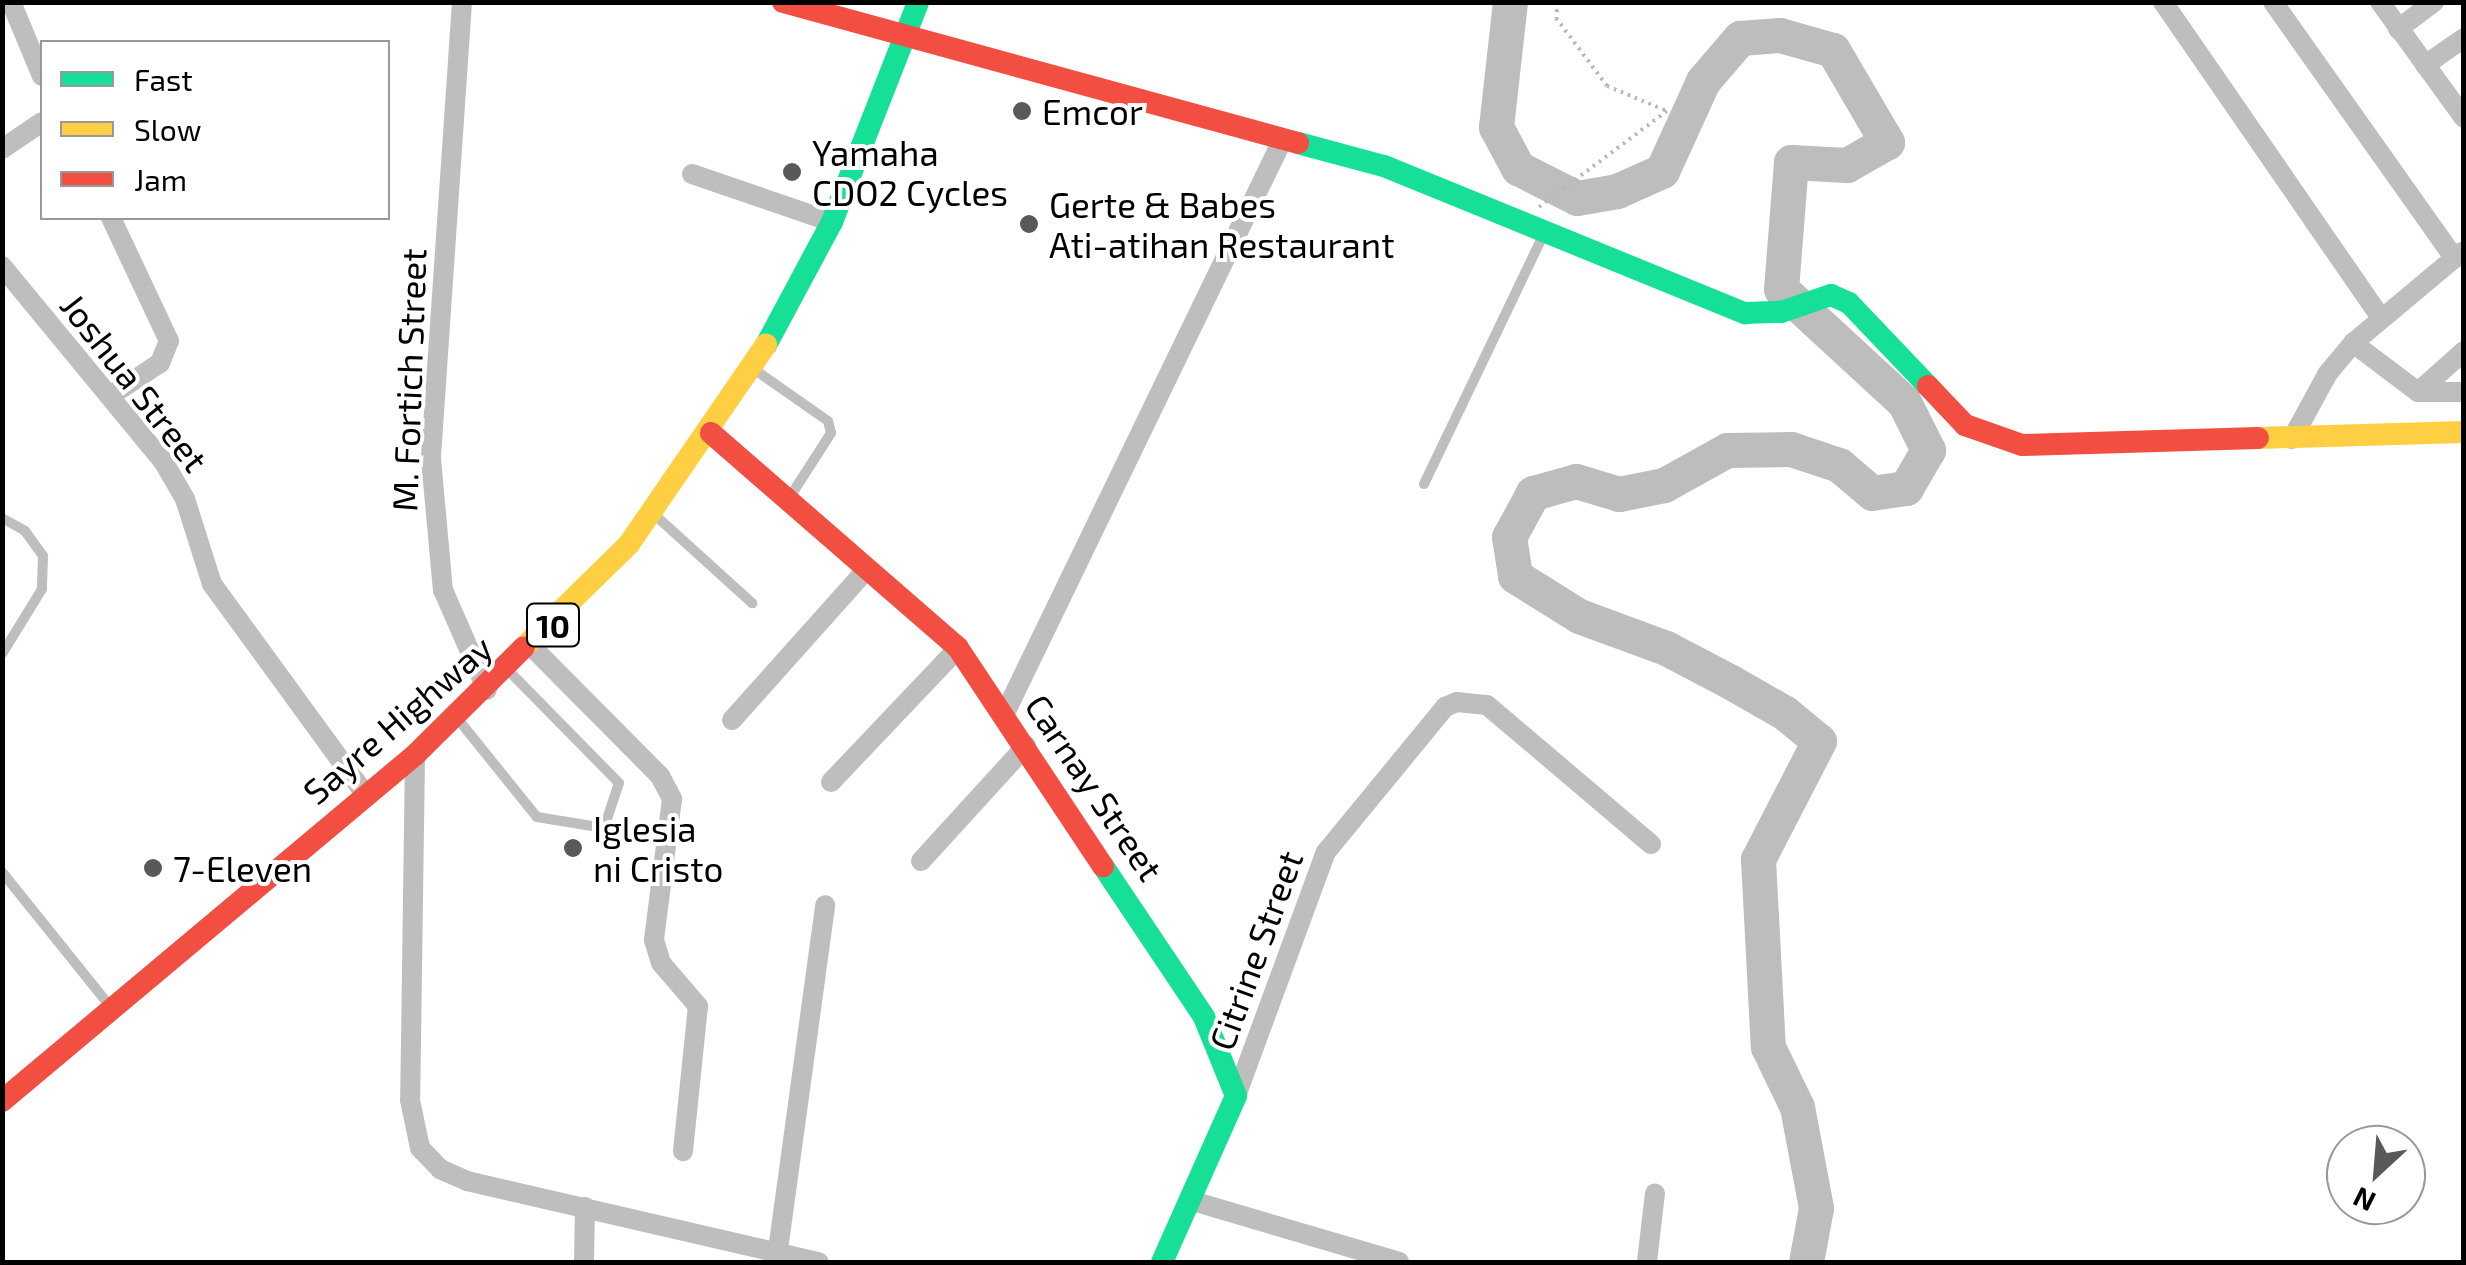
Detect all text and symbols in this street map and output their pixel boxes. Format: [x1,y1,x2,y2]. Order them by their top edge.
legend [40,40,390,220]
text: Fast [134,61,193,97]
place label: Emcor [1042,90,1143,132]
marker: Emcor [1011,100,1033,122]
text: Slow [134,111,201,147]
place label: Yamaha CDO2 Cycles [812,131,1008,213]
text: Jam [134,161,187,197]
marker: Yamaha CDO2 Cycles [781,161,803,183]
place label: Gerte & Babes Ati-atihan Restaurant [1049,183,1394,265]
marker: Gerte & Babes Ati-atihan Restaurant [1018,213,1040,235]
street label: M. Fortich Street [382,248,434,512]
street label: Joshua Street [53,285,217,479]
road number: 10 [526,598,580,652]
street label: Sayre Highway [294,626,500,812]
street label: Carnay Street [1017,686,1173,888]
place label: Iglesia ni Cristo [593,807,723,889]
marker: Iglesia ni Cristo [562,837,584,859]
street label: Citrine Street [1200,845,1310,1055]
place label: 7-Eleven [173,847,312,889]
marker: 7-Eleven [142,857,164,879]
north arrow [2326,1125,2426,1225]
text: N [2347,1180,2380,1220]

